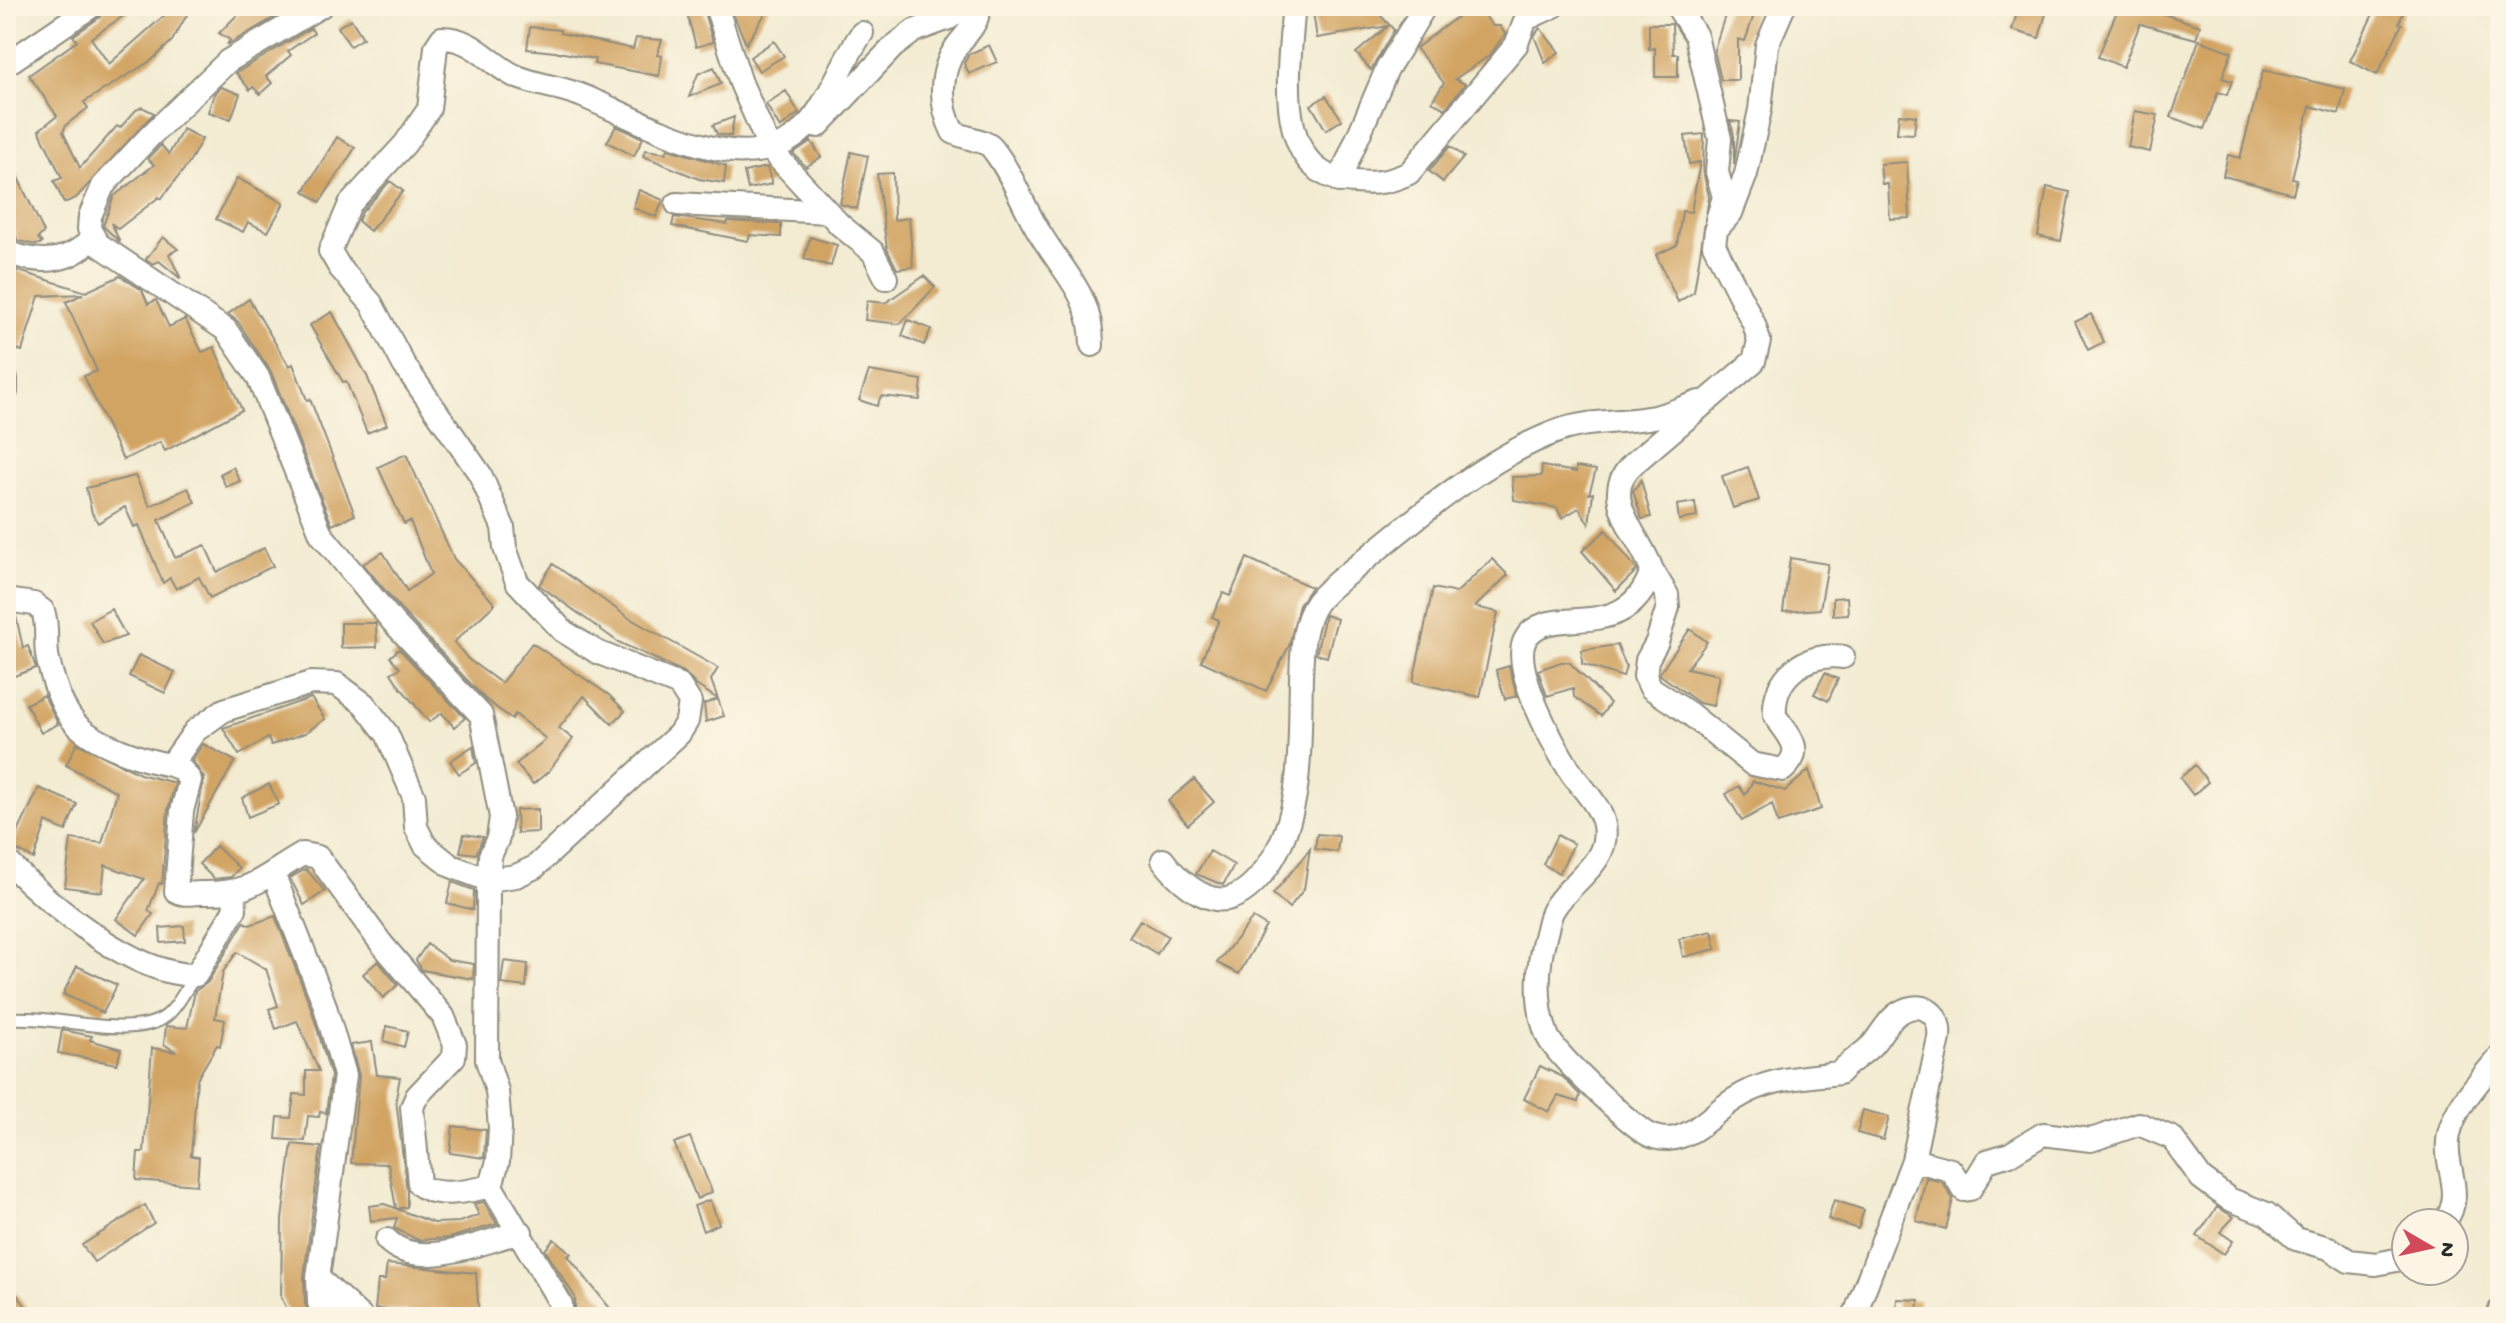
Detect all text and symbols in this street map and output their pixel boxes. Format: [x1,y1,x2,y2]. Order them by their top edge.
north arrow [2390,1207,2470,1287]
text: N [2432,1240,2460,1259]

